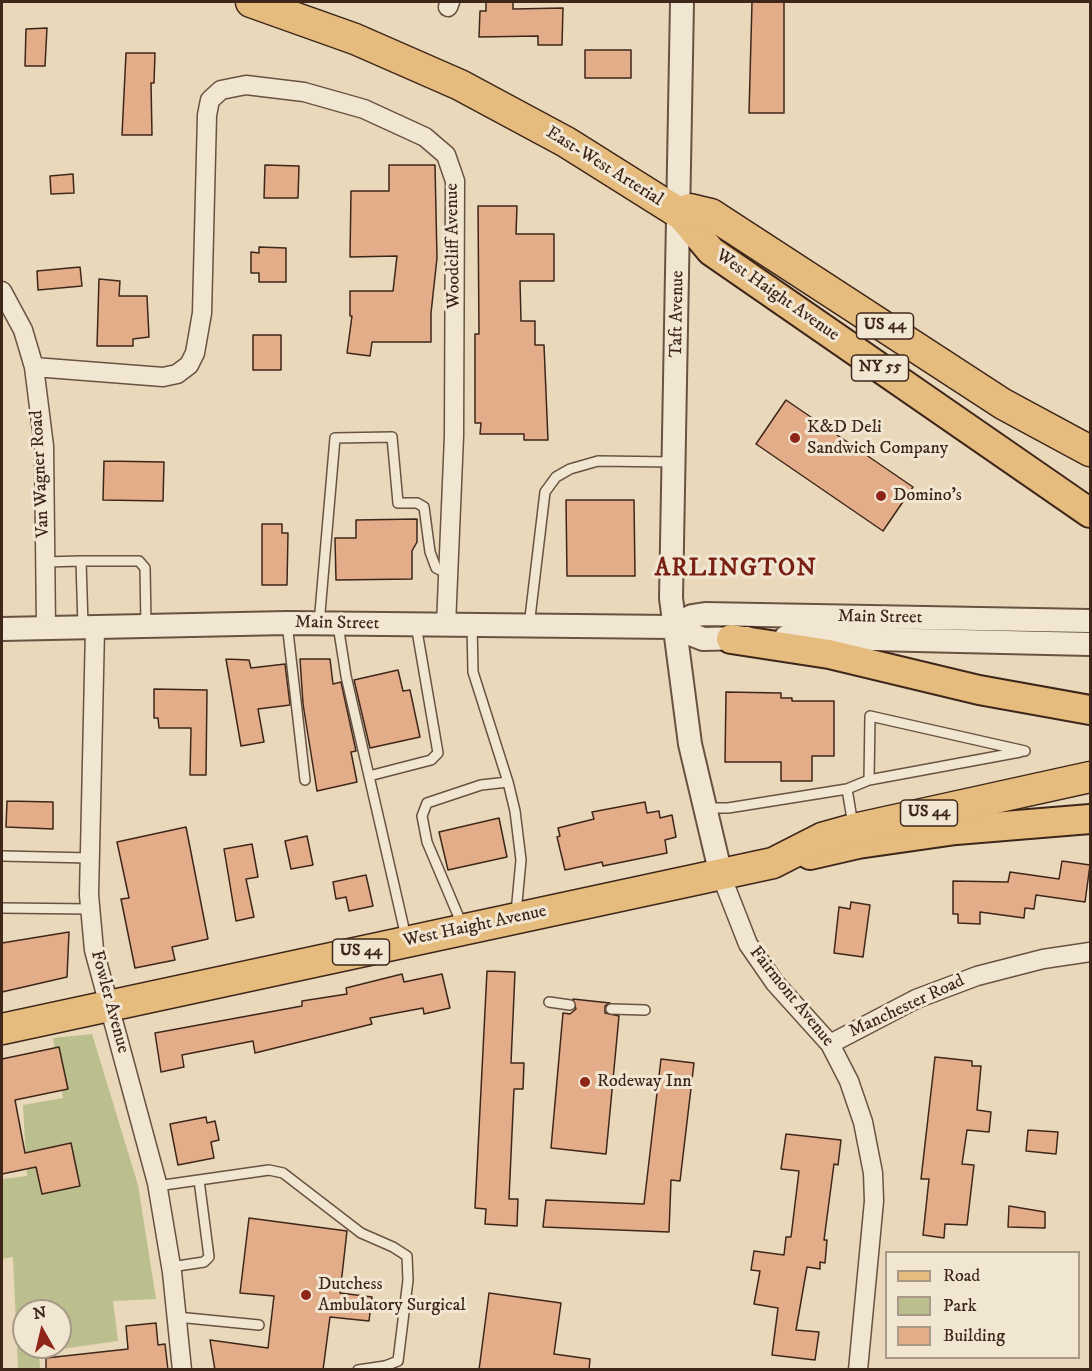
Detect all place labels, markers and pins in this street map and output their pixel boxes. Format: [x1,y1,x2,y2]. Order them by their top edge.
place label: K&D Deli Sandwich Company [807,417,948,460]
marker: K&D Deli Sandwich Company [788,431,802,445]
place label: Domino's [893,485,962,507]
marker: Domino's [874,489,888,503]
place label: Rodeway Inn [597,1071,692,1093]
marker: Rodeway Inn [578,1075,592,1089]
place label: Dutchess Ambulatory Surgical [318,1274,466,1316]
marker: Dutchess Ambulatory Surgical [299,1288,313,1302]

